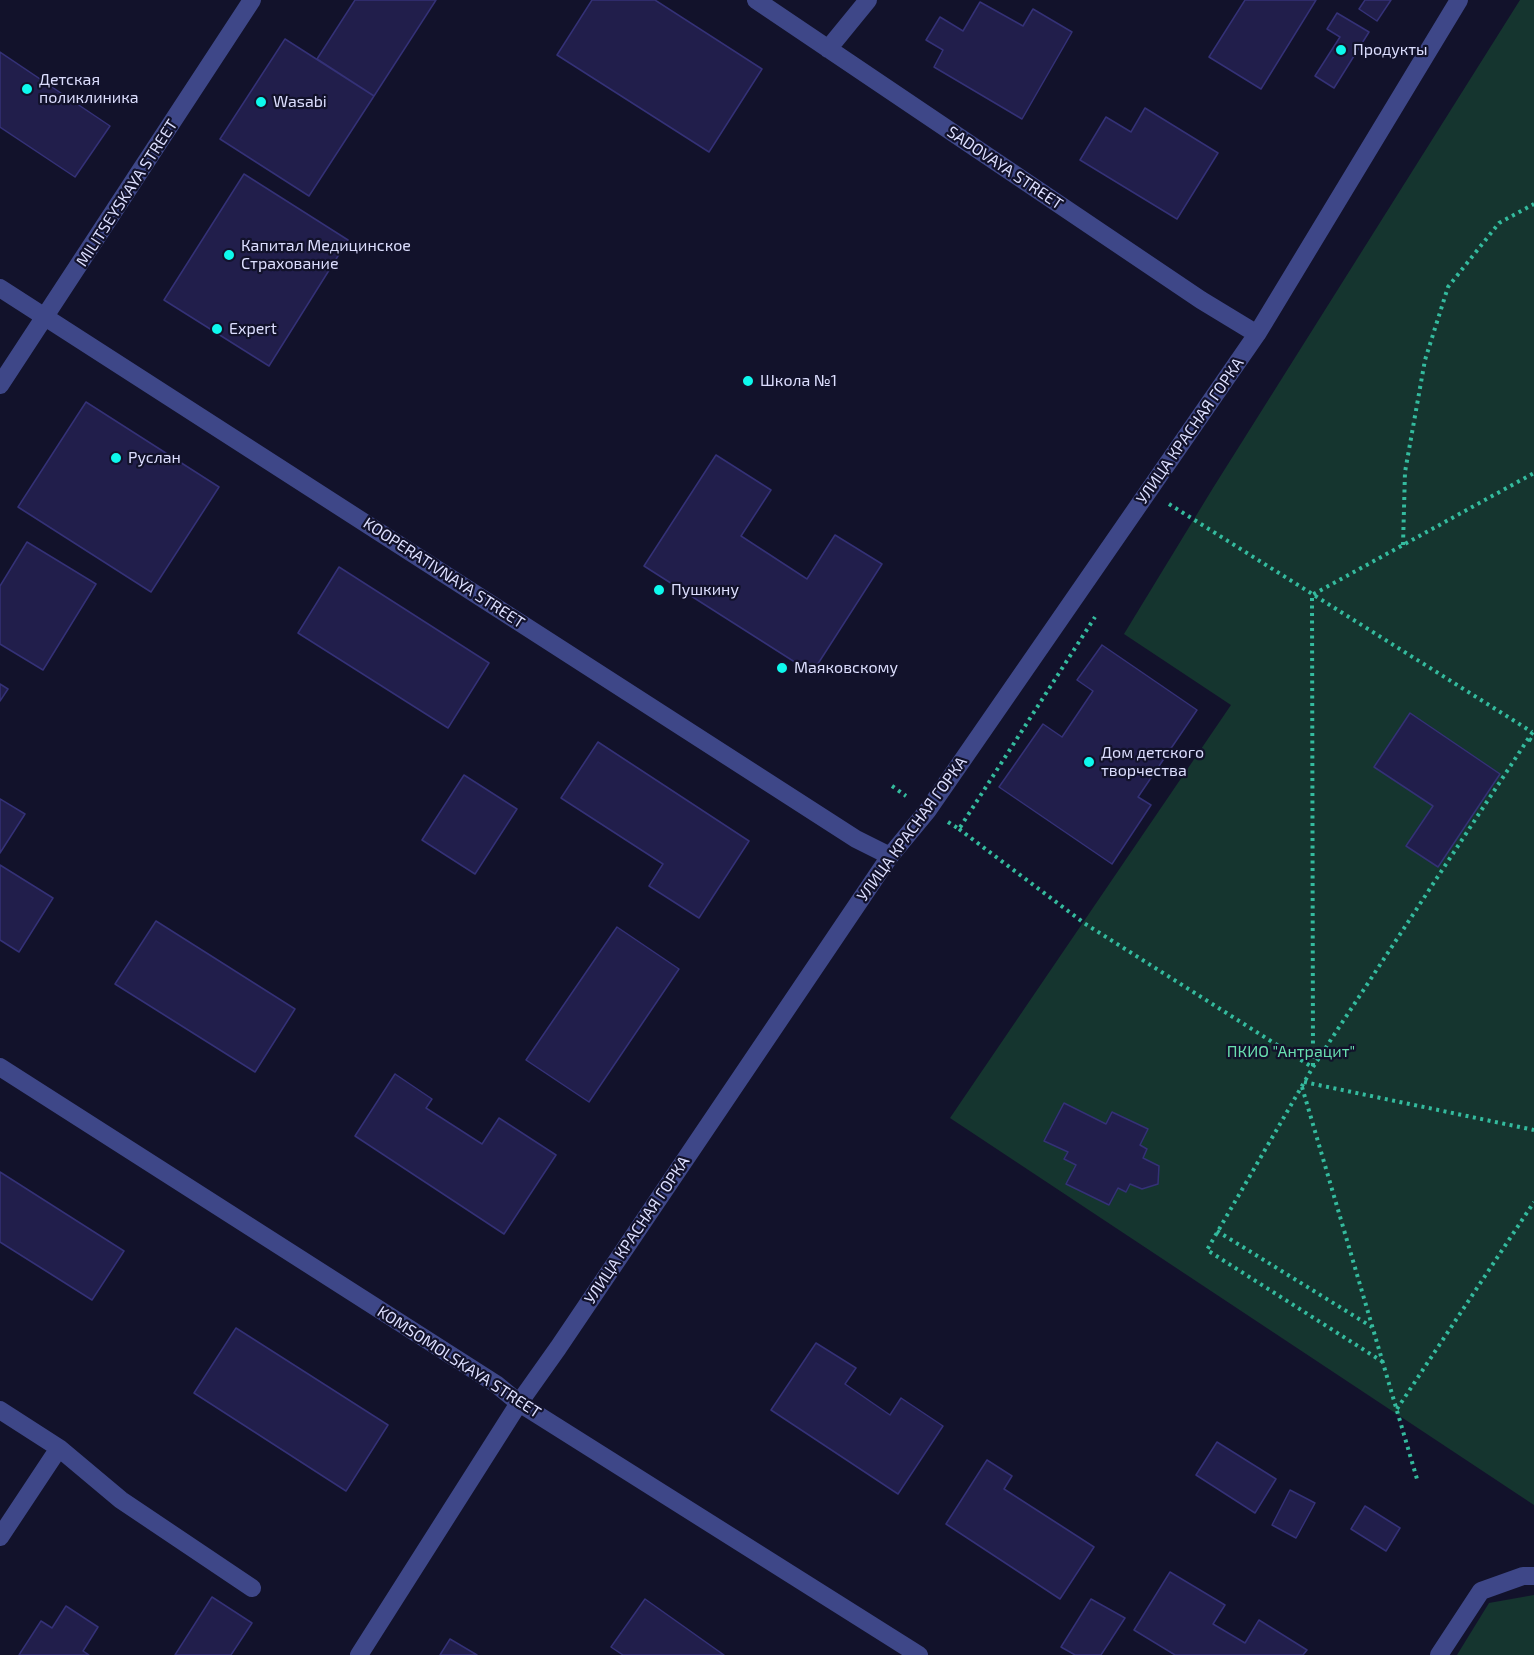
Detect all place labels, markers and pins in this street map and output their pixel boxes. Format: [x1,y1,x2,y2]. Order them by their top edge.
place label: Продукты [1353,40,1428,60]
marker: Продукты [1334,43,1348,57]
place label: Детская поликлиника [39,70,139,108]
marker: Детская поликлиника [20,82,34,96]
place label: Wasabi [273,92,327,112]
marker: Wasabi [254,95,268,109]
place label: Капитал Медицинское Страхование [241,236,411,274]
marker: Капитал Медицинское Страхование [222,248,236,262]
place label: Expert [229,319,277,339]
marker: Expert [210,322,224,336]
place label: Школа №1 [760,371,837,391]
marker: Школа №1 [741,374,755,388]
place label: Руслан [128,448,181,468]
marker: Руслан [109,451,123,465]
place label: Пушкину [671,580,739,600]
marker: Пушкину [652,583,666,597]
place label: Маяковскому [794,658,898,678]
marker: Маяковскому [775,661,789,675]
place label: Дом детского творчества [1101,743,1204,781]
marker: Дом детского творчества [1082,755,1096,769]

